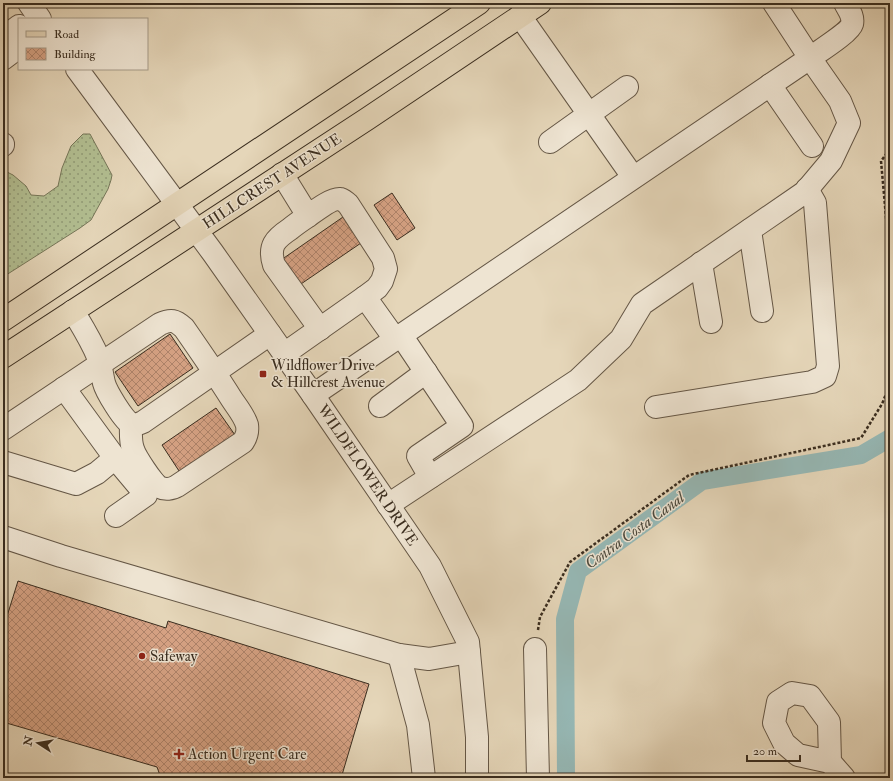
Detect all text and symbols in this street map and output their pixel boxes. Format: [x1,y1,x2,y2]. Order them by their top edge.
legend [18,18,148,70]
text: Road [54,27,79,42]
text: Building [54,47,97,62]
street label: HILLCREST AVENUE [199,129,346,234]
place label: Wildflower Drive & Hillcrest Avenue [270,356,385,392]
marker: Wildflower Drive & Hillcrest Avenue [258,369,268,379]
street label: WILDFLOWER DRIVE [313,400,422,550]
water label: Contra Costa Canal [581,487,689,574]
place label: Safeway [150,647,198,666]
marker: Safeway [137,651,147,661]
north arrow [18,723,58,763]
text: N [21,734,36,748]
scale bar [747,737,800,763]
text: 20 m [753,744,778,759]
place label: Action Urgent Care [187,745,306,764]
marker: Action Urgent Care [173,748,185,760]

